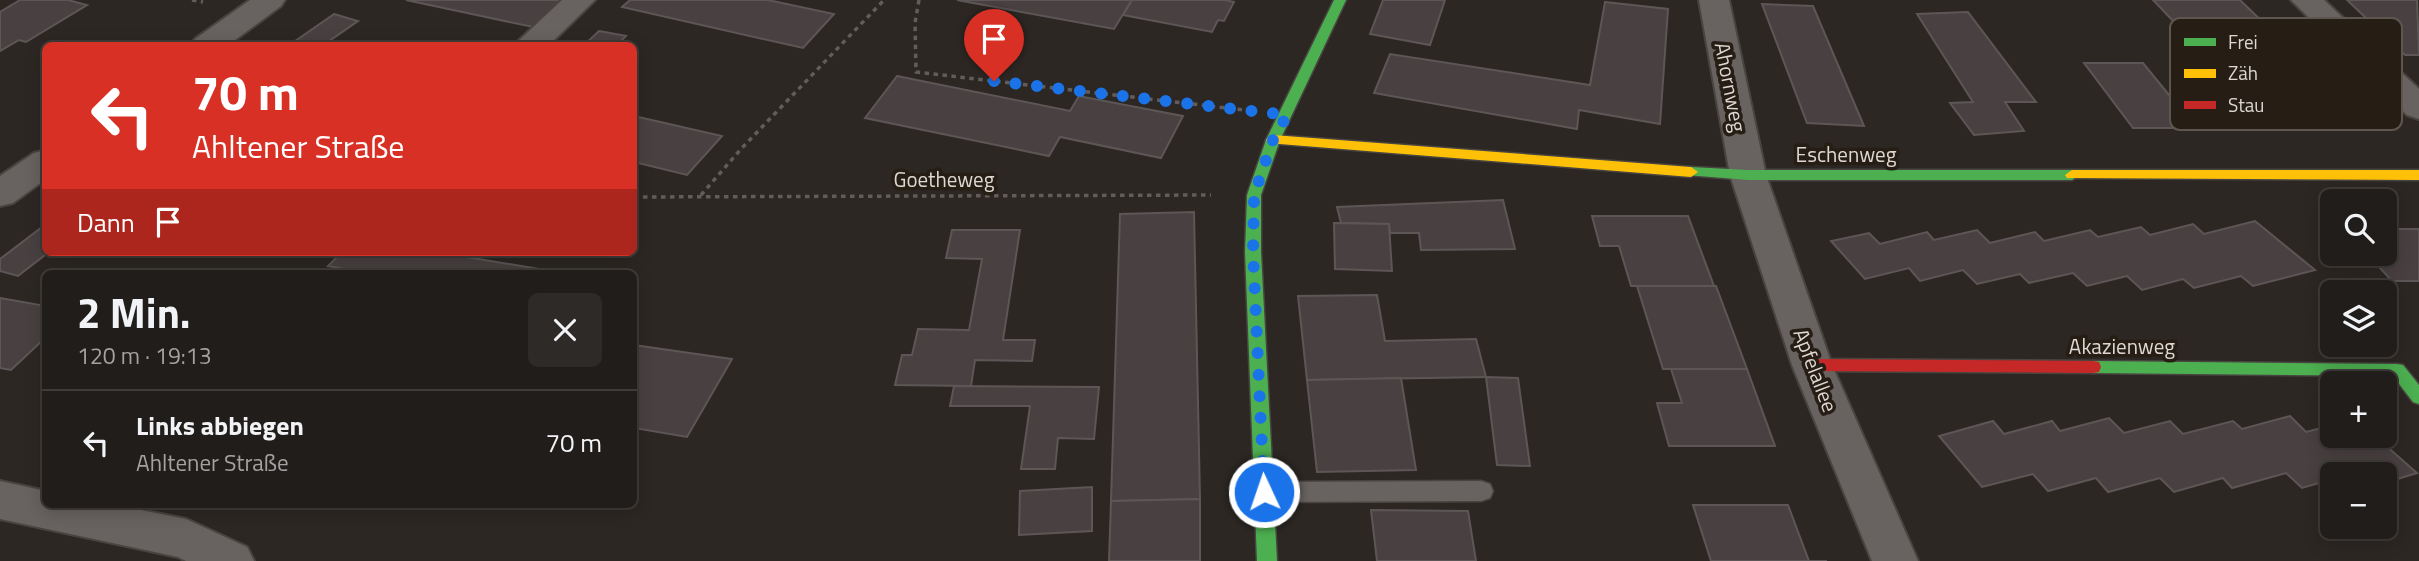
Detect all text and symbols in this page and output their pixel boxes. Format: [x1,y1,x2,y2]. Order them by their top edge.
pin [964,9,1024,81]
legend [2170,18,2402,130]
icon: arrive [975,20,1013,58]
text: Frei [2228,27,2258,56]
street label: Ahornweg [1707,39,1755,135]
text: 70 m [192,54,299,129]
text: Zäh [2228,58,2258,87]
icon: left [77,70,168,161]
text: Stau [2228,90,2264,119]
text: Ahltener Straße [192,122,404,170]
street label: Eschenweg [1796,138,1897,170]
street label: Goetheweg [893,163,995,195]
map controls [2320,189,2397,539]
button: search [2320,189,2397,266]
text: Dann [77,203,135,242]
icon: arrive [149,203,187,241]
text: 2 Min. [77,280,191,344]
button: layers [2320,280,2397,357]
button: close [528,293,602,367]
street label: Apfelallee [1785,324,1847,416]
street label: Akazienweg [2069,330,2175,362]
text: 120 m · 19:13 [77,338,212,373]
button: + [2320,371,2397,448]
text: Links abbiegen [136,406,304,445]
text: 70 m [545,423,602,462]
icon: left [77,424,115,462]
text: Ahltener Straße [136,445,289,480]
position arrow [1227,455,1301,529]
button: − [2320,462,2397,539]

